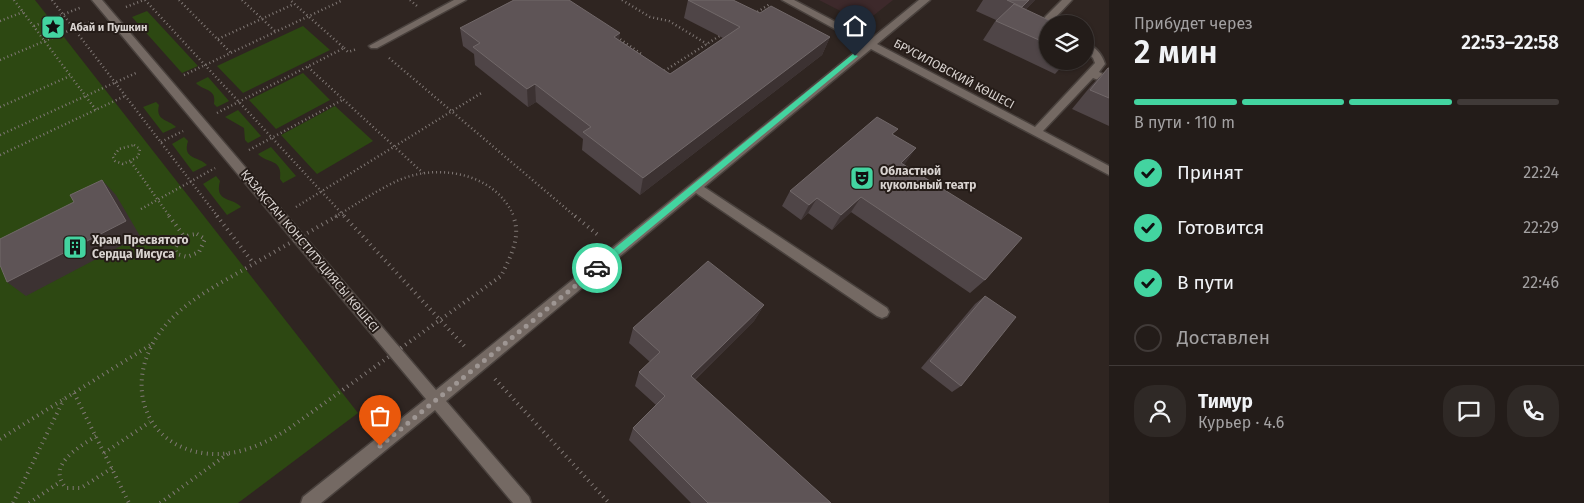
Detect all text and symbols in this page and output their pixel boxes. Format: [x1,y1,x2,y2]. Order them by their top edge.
pin [834,5,876,56]
icon: home [841,12,869,40]
place icon: Абай и Пушкин [40,14,66,40]
text: Прибудет через [1134,14,1253,33]
map controls [1039,15,1094,70]
button: layers [1039,15,1094,70]
place label: Абай и Пушкин [69,21,148,34]
text: 22:53–22:58 [1461,31,1559,54]
text: 2 мин [1134,33,1217,71]
street label: БРУСИЛОВСКИЙ КӨШЕСІ [891,35,1017,112]
text: В пути · 110 m [1134,113,1235,132]
icon: check [1134,159,1162,187]
text: Принят [1177,161,1243,184]
text: 22:24 [1523,163,1559,182]
place label: Областной кукольный театр [880,164,976,192]
theatre icon: Областной кукольный театр [849,165,875,191]
street label: ҚАЗАҚСТАН КОНСТИТУЦИЯСЫ КӨШЕСІ [238,167,382,335]
icon: check [1134,214,1162,242]
text: Готовится [1177,216,1264,239]
text: 22:29 [1523,218,1559,237]
place label: Храм Пресвятого Сердца Иисуса [91,233,189,261]
building icon: Храм Пресвятого Сердца Иисуса [62,234,88,260]
courier [572,243,622,293]
icon: car [583,254,611,282]
icon: check [1134,269,1162,297]
text: В пути [1177,271,1234,294]
text: 22:46 [1522,273,1559,292]
text: Доставлен [1177,326,1270,349]
button: person [1134,385,1186,437]
button: chat [1443,385,1495,437]
button: phone [1507,385,1559,437]
text: Тимур [1198,390,1253,413]
pin [359,395,401,446]
icon: bag [366,402,394,430]
text: Курьер · 4.6 [1198,413,1284,432]

